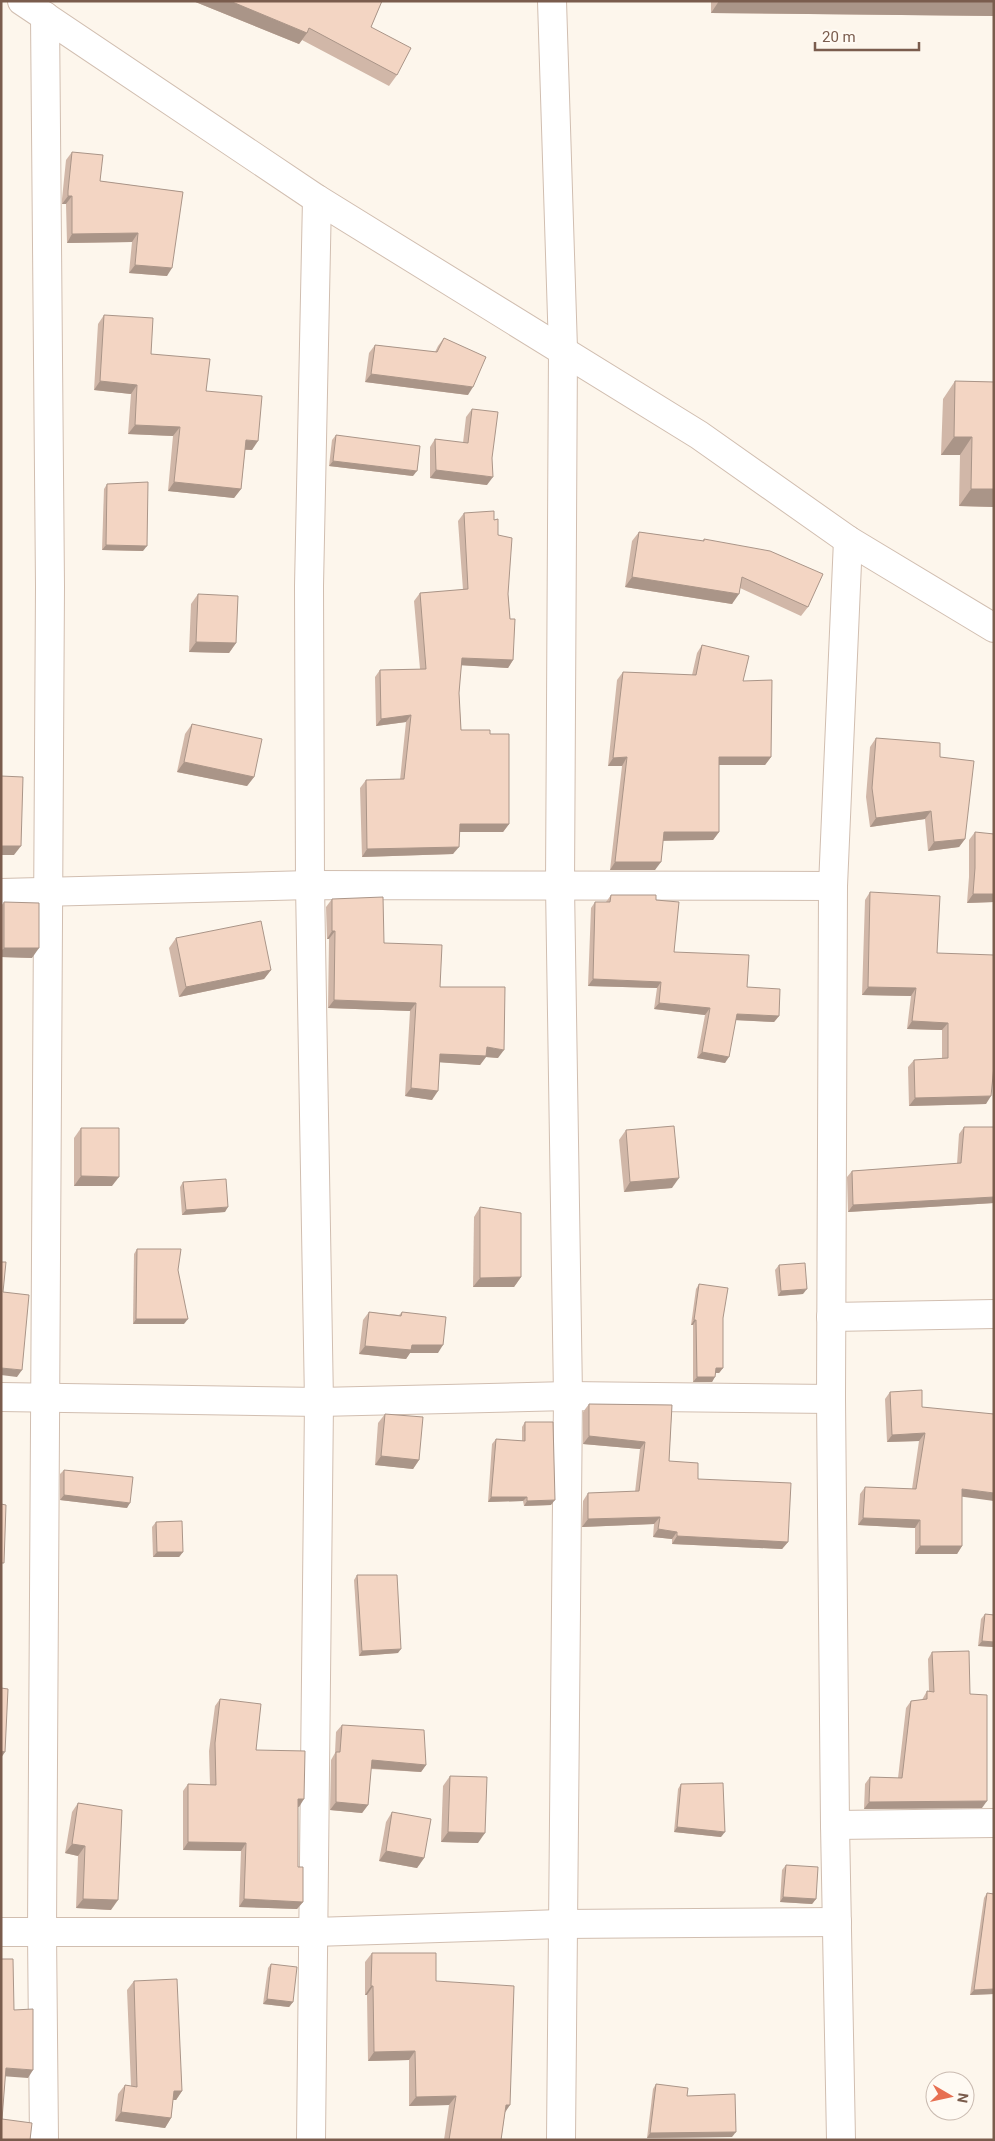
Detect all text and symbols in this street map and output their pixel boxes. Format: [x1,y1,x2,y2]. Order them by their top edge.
scale bar [815,20,919,52]
text: 20 m [822,28,856,46]
north arrow [925,2071,975,2121]
text: N [954,2092,972,2104]

